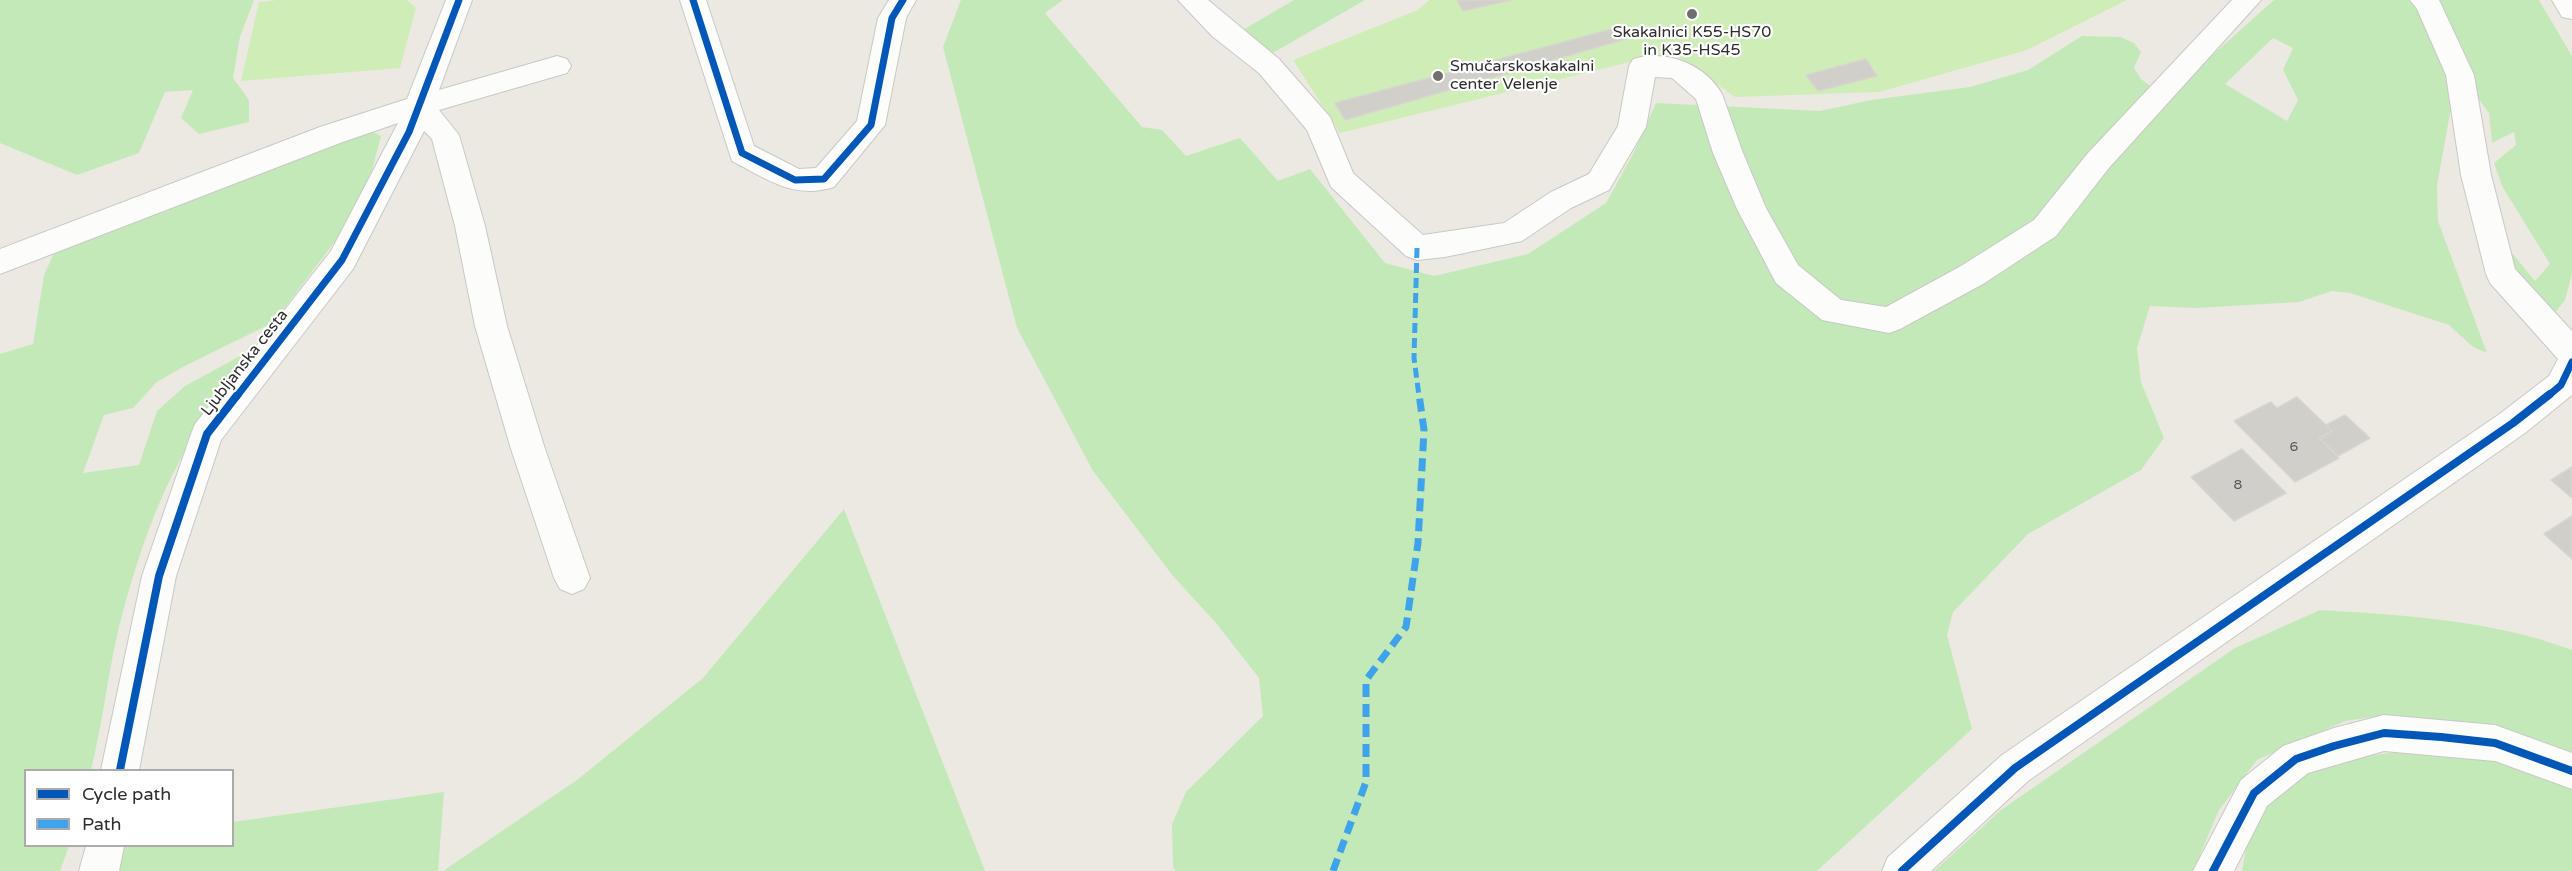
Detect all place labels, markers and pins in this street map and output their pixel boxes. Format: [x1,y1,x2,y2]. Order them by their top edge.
marker: Skakalnici K55-HS70 in K35-HS45 [1685,7,1699,21]
place label: Skakalnici K55-HS70 in K35-HS45 [1613,23,1771,61]
place label: Smučarskoskakalni center Velenje [1450,57,1594,95]
marker: Smučarskoskakalni center Velenje [1431,69,1445,83]

